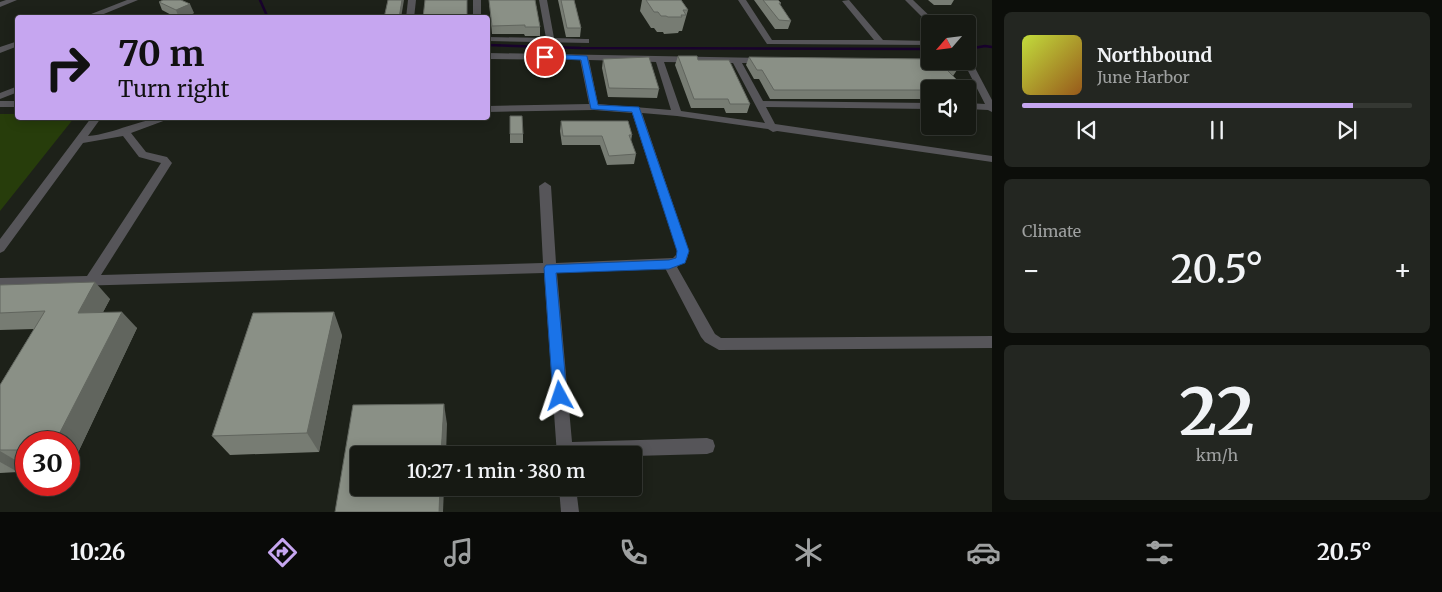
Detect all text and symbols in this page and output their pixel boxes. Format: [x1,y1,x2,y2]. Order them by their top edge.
north arrow [921,15,976,70]
map controls [921,15,976,135]
text: 70 m [118,32,205,76]
icon: right [35,35,100,100]
pin [524,36,566,78]
icon: arrive [531,43,559,71]
text: Northbound [1097,43,1212,67]
text: June Harbor [1097,67,1190,87]
text: Turn right [118,75,229,103]
button: sound [921,80,976,135]
icon: previous [1073,116,1101,144]
icon: pause [1203,116,1231,144]
icon: next [1333,116,1361,144]
text: Climate [1022,221,1081,241]
text: 20.5° [1171,246,1263,293]
text: − [1022,252,1041,288]
text: + [1393,252,1412,288]
position arrow [533,369,585,421]
text: 22 [1179,371,1255,453]
speed limit sign: 30 [15,431,80,496]
text: km/h [1196,445,1238,465]
text: 10:27 · 1 min · 380 m [407,459,585,483]
icon: directions [265,535,300,570]
icon: music [441,535,476,570]
icon: phone [616,535,651,570]
icon: climate [791,535,826,570]
icon: car [966,535,1001,570]
icon: filters [1142,535,1177,570]
text: 10:26 [70,538,125,566]
text: 20.5° [1317,538,1372,566]

